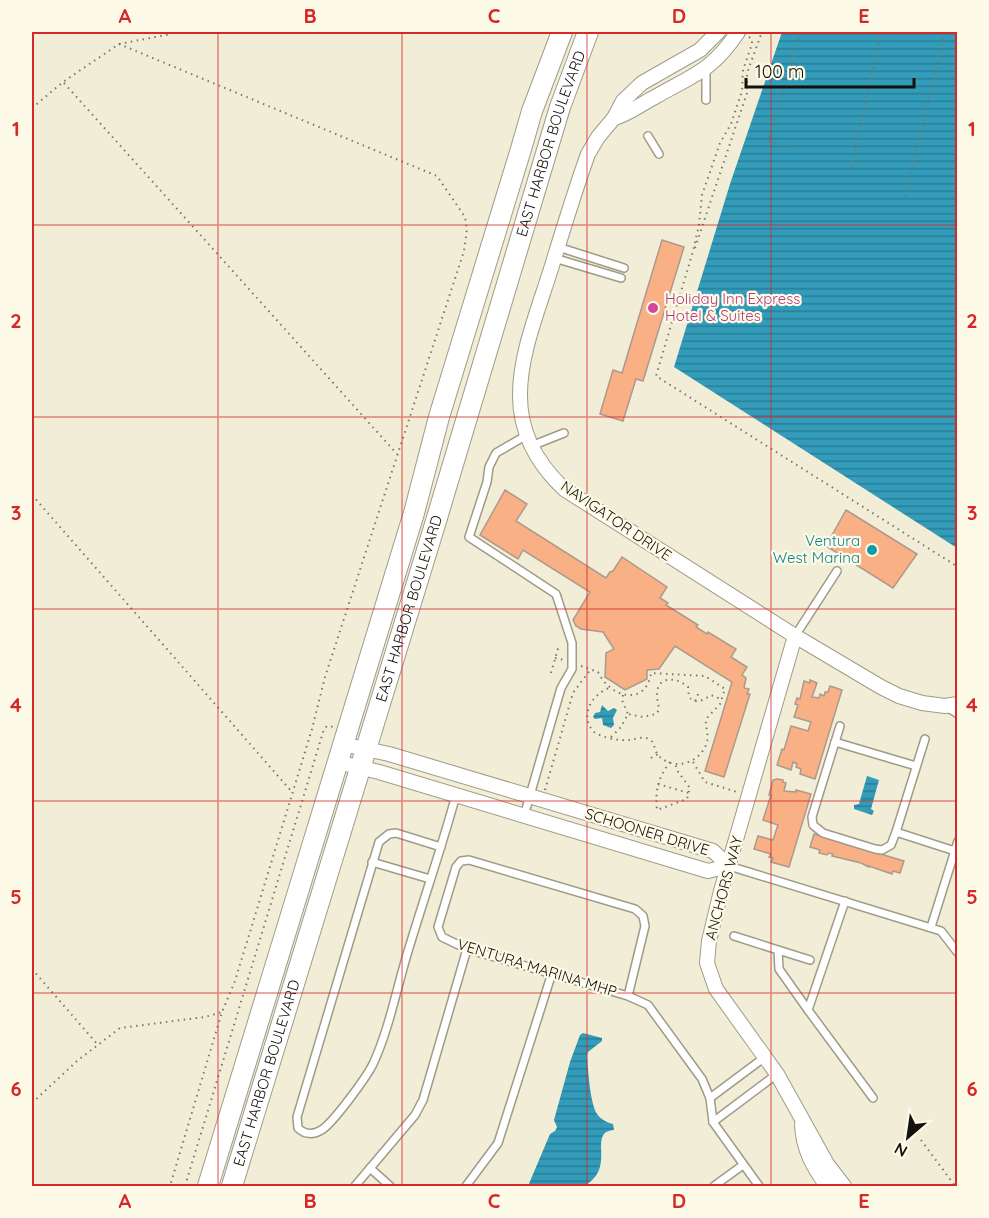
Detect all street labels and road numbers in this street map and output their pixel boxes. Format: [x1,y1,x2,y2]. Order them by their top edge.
street label: EAST HARBOR BOULEVARD [512,48,589,239]
street label: NAVIGATOR DRIVE [557,476,675,565]
street label: EAST HARBOR BOULEVARD [371,513,446,704]
street label: SCHOONER DRIVE [583,804,711,859]
street label: ANCHORS WAY [701,833,747,942]
street label: VENTURA MARINA MHP [455,934,619,1001]
street label: EAST HARBOR BOULEVARD [229,977,304,1169]

